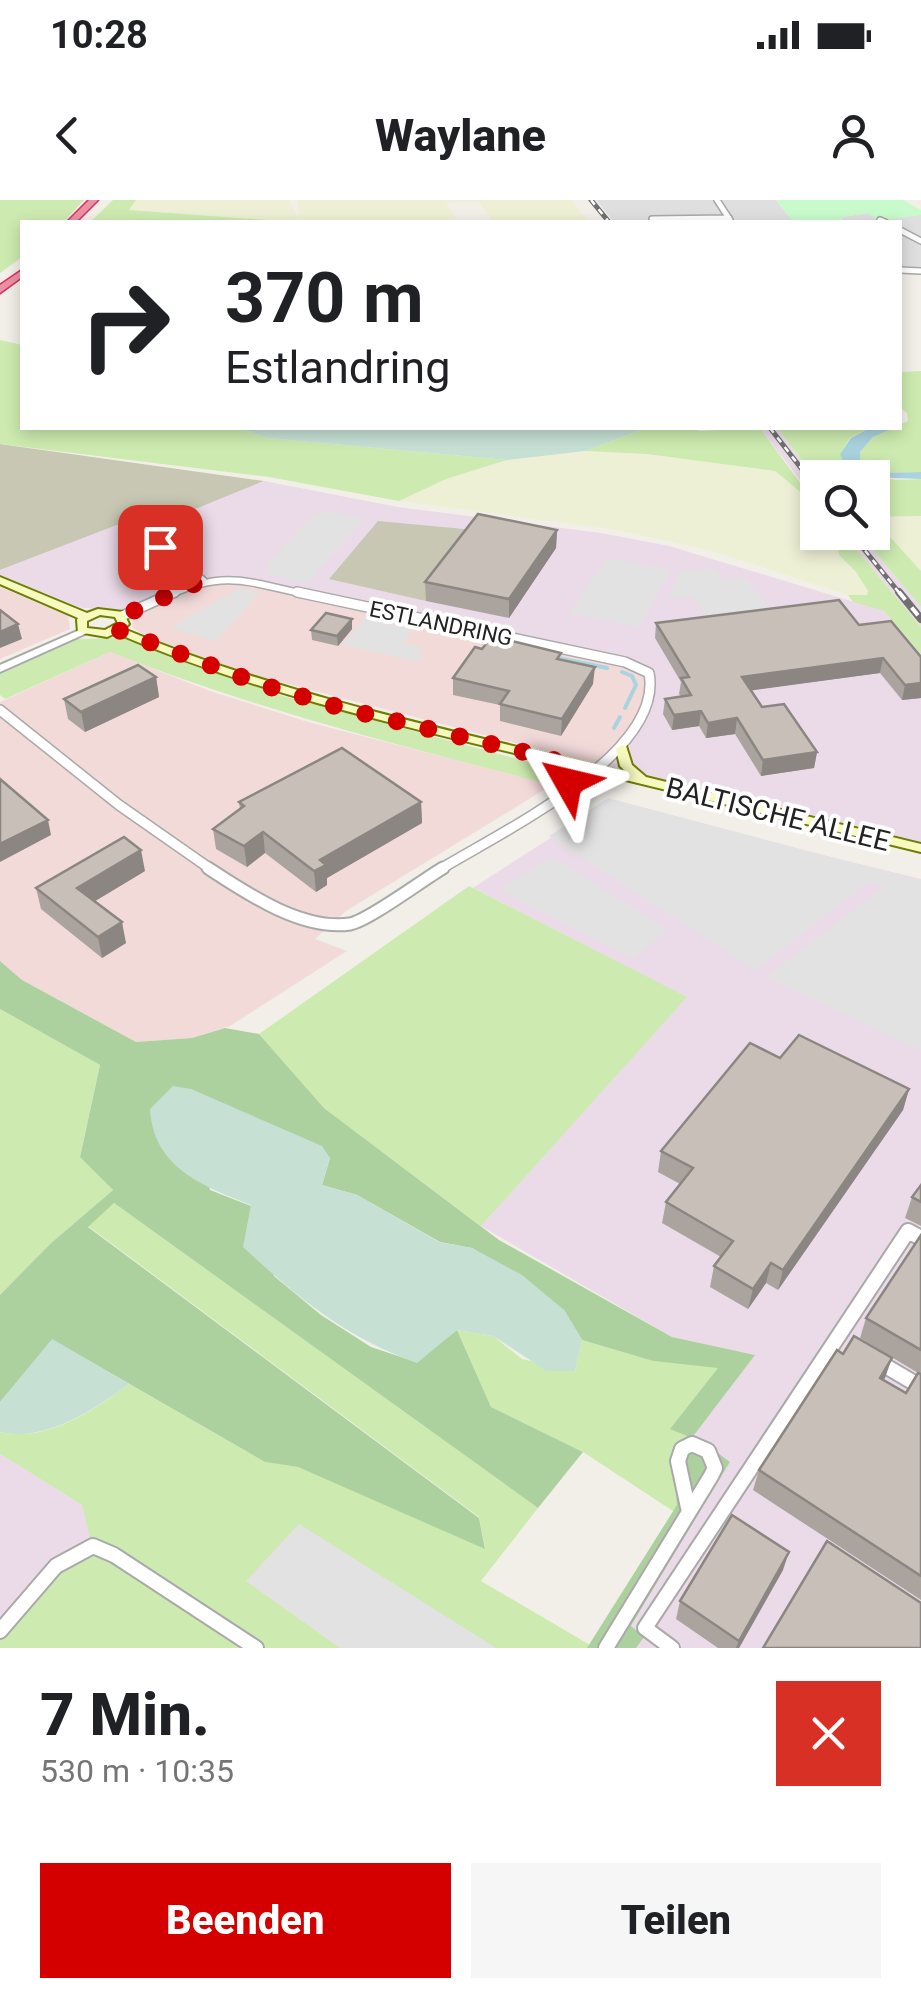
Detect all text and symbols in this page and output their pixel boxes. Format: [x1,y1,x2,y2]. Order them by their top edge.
text: 10:28 [50,13,148,57]
icon: back [40,108,95,163]
icon: person [826,108,881,163]
text: Waylane [375,109,546,162]
text: 370 m [225,257,424,339]
icon: right [60,260,190,390]
text: Estlandring [225,341,450,394]
map controls [800,460,890,550]
button: search [800,460,890,550]
pin [118,505,203,590]
icon: arrive [133,520,188,575]
street label: ESTLANDRING [367,596,515,651]
position arrow [516,730,620,834]
street label: BALTISCHE ALLEE [663,771,893,858]
text: 7 Min. [40,1679,210,1750]
button: close [776,1681,881,1786]
text: 530 m · 10:35 [40,1752,234,1790]
button: Beenden [40,1863,451,1978]
button: Teilen [471,1863,881,1978]

